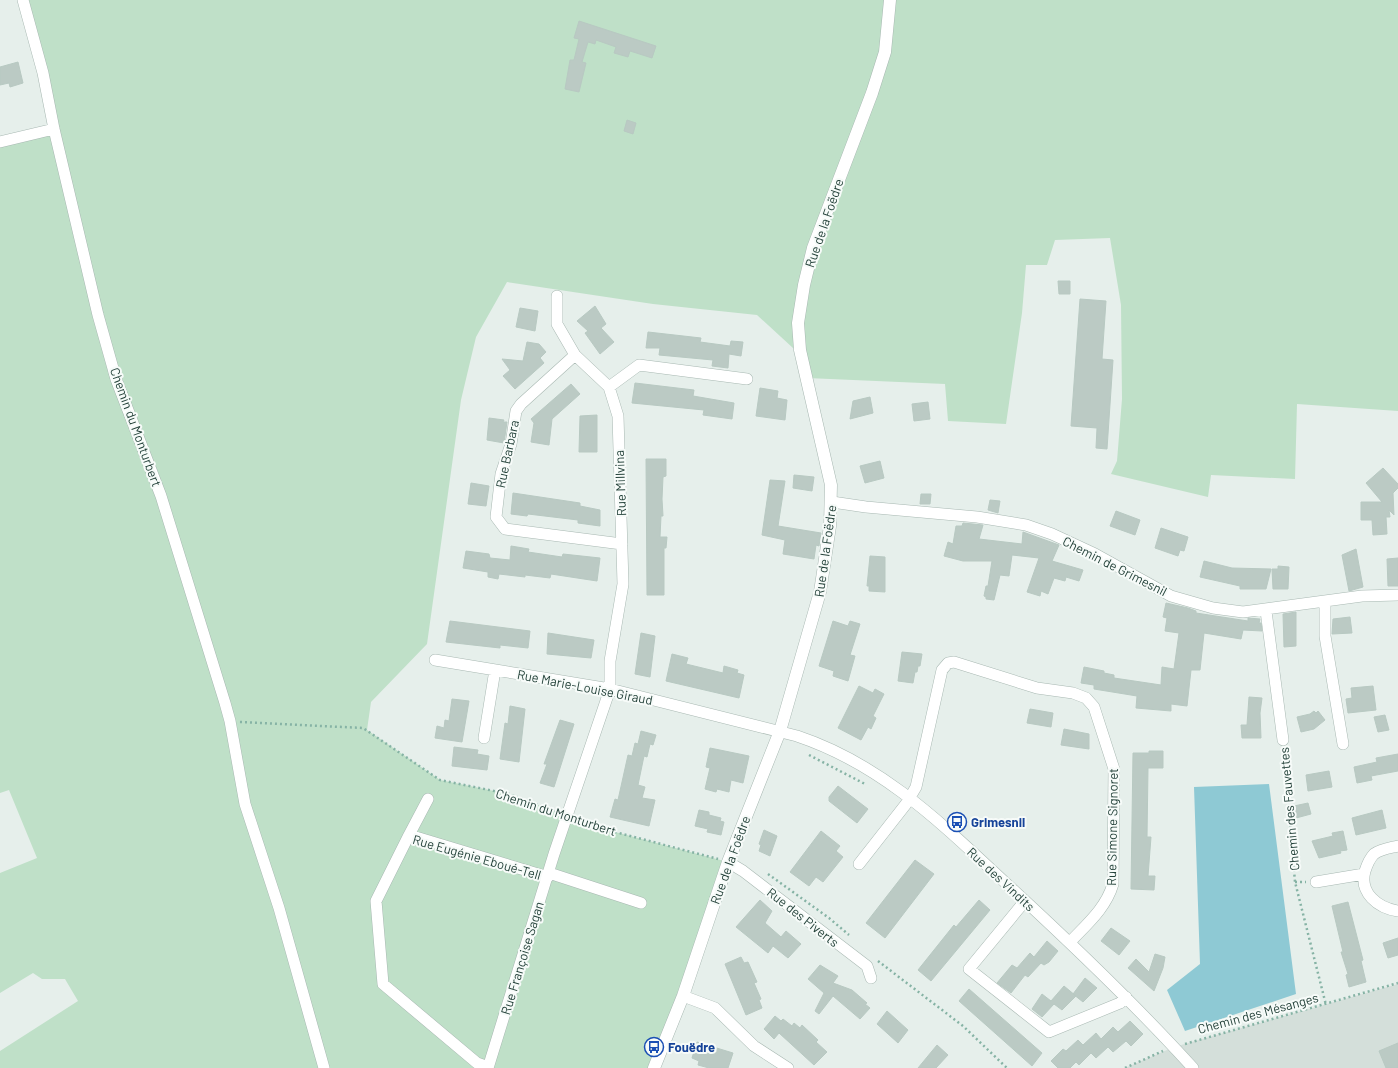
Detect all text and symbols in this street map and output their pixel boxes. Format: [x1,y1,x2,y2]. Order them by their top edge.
street label: Rue de la Foëdre [801,176,847,270]
street label: Chemin du Monturbert [107,365,165,489]
street label: Rue Barbara [492,419,522,489]
street label: Rue Millvina [611,450,629,516]
street label: Rue de la Foëdre [811,504,839,598]
street label: Chemin de Grimesnil [1060,533,1170,599]
street label: Rue Marie-Louise Giraud [516,666,654,708]
street label: Chemin des Fauvettes [1276,747,1302,871]
street label: Rue Simone Signoret [1103,768,1121,886]
street label: Chemin du Monturbert [494,785,618,839]
bus stop icon: Grimesnil [946,811,968,833]
street label: Rue de la Foëdre [707,814,753,906]
place label: Grimesnil [971,814,1025,830]
street label: Rue Eugénie Eboué-Tell [411,831,543,883]
street label: Rue des Vindits [964,844,1038,914]
street label: Rue des Piverts [764,884,842,950]
street label: Rue Françoise Sagan [497,899,547,1017]
street label: Chemin des Mésanges [1196,989,1320,1037]
bus stop icon: Fouëdre [643,1036,665,1058]
place label: Fouëdre [668,1039,715,1055]

